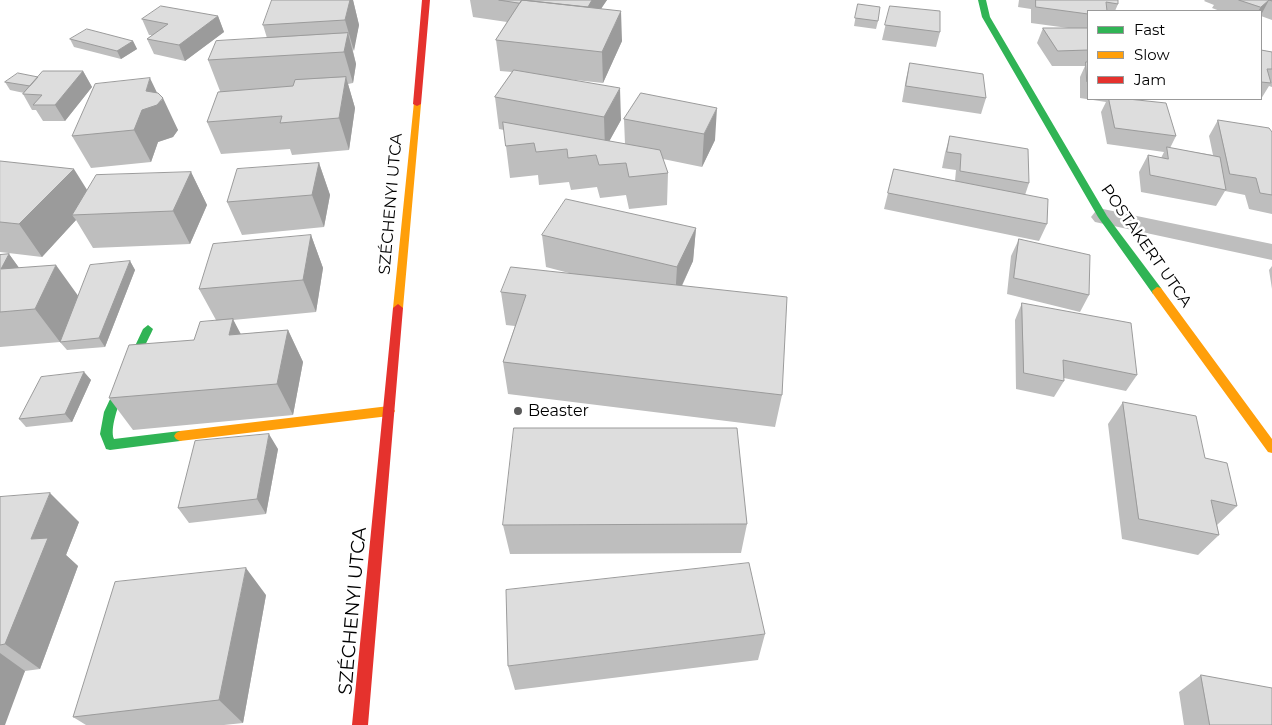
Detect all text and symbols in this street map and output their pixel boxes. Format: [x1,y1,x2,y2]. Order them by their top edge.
legend [1087,10,1262,100]
text: Fast [1134,20,1165,39]
text: Slow [1134,45,1170,64]
text: Jam [1134,70,1166,89]
street label: SZÉCHENYI UTCA [375,133,407,275]
street label: POSTAKERT UTCA [1096,181,1196,311]
place label: Beaster [528,401,589,421]
marker: Beaster [512,405,524,417]
street label: SZÉCHENYI UTCA [334,526,372,696]

